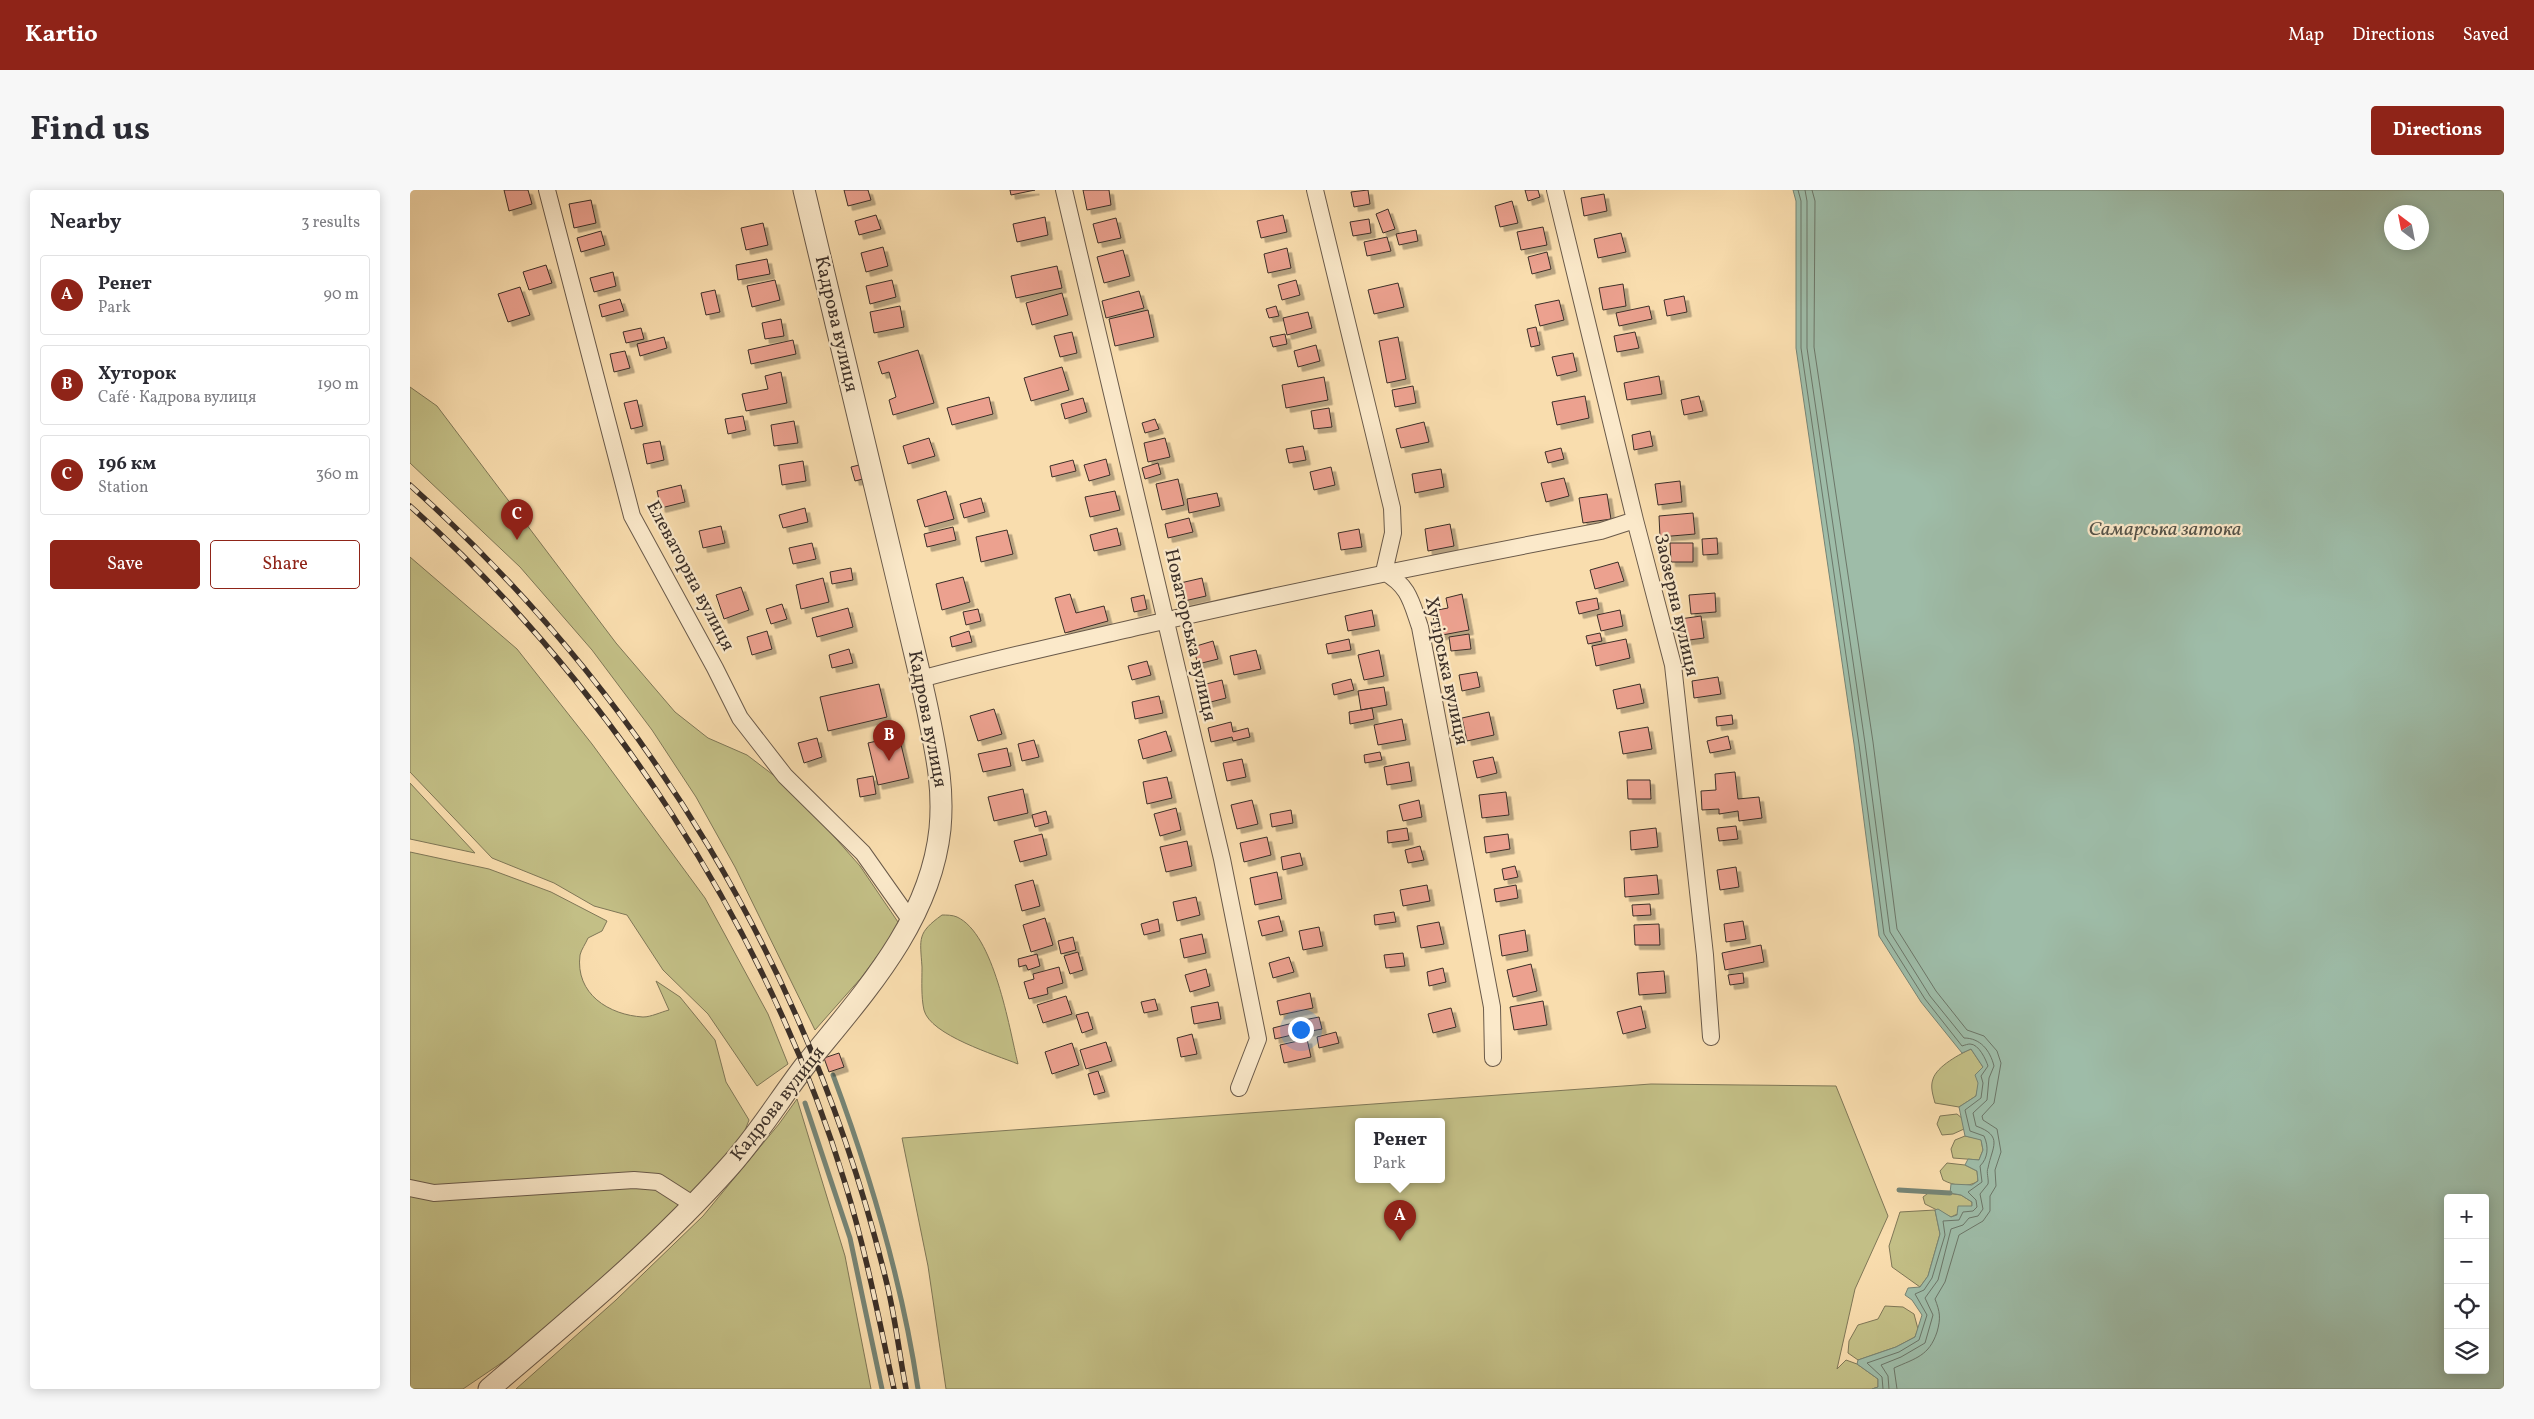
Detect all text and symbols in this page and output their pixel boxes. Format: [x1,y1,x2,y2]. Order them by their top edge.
text: Kartio [25,18,98,52]
text: Map [2288,23,2324,48]
text: Directions [2352,23,2435,48]
text: Saved [2463,23,2509,48]
text: Find us [30,106,150,154]
button: Directions [2371,106,2504,155]
north arrow [2384,205,2429,250]
text: Nearby [50,208,121,237]
text: 3 results [301,212,360,234]
street label: Кадрова вулиця [808,253,864,395]
text: Ренет [98,271,152,297]
text: A [61,284,73,306]
text: 90 m [323,284,359,306]
text: Park [98,297,131,319]
text: Хуторок [98,361,176,387]
text: B [62,374,72,396]
text: 190 m [317,374,359,396]
text: Café · Кадрова вулиця [98,387,256,409]
text: 196 км [98,451,156,477]
text: C [62,464,72,486]
text: 360 m [316,464,359,486]
text: Station [98,477,149,499]
street label: Елеваторна вулиця [639,496,741,656]
pin: C [501,499,533,540]
water label: Самарська затока [2088,516,2242,544]
street label: Заозерна вулиця [1647,531,1705,679]
button: Save [50,540,200,589]
button: Share [210,540,360,589]
street label: Новаторська вулиця [1157,546,1223,724]
street label: Хутірська вулиця [1418,594,1474,748]
street label: Кадрова вулиця [901,648,953,790]
pin: B [873,720,905,761]
your location [1288,1017,1314,1043]
street label: Кадрова вулиця [725,1041,831,1167]
popup [1355,1118,1445,1183]
text: Ренет [1373,1127,1427,1153]
text: Park [1373,1153,1406,1175]
map controls [2444,1194,2489,1374]
button: + [2444,1194,2489,1239]
pin: A [1384,1200,1416,1241]
button: − [2444,1239,2489,1284]
button: locate [2444,1284,2489,1329]
button: layers [2444,1329,2489,1374]

